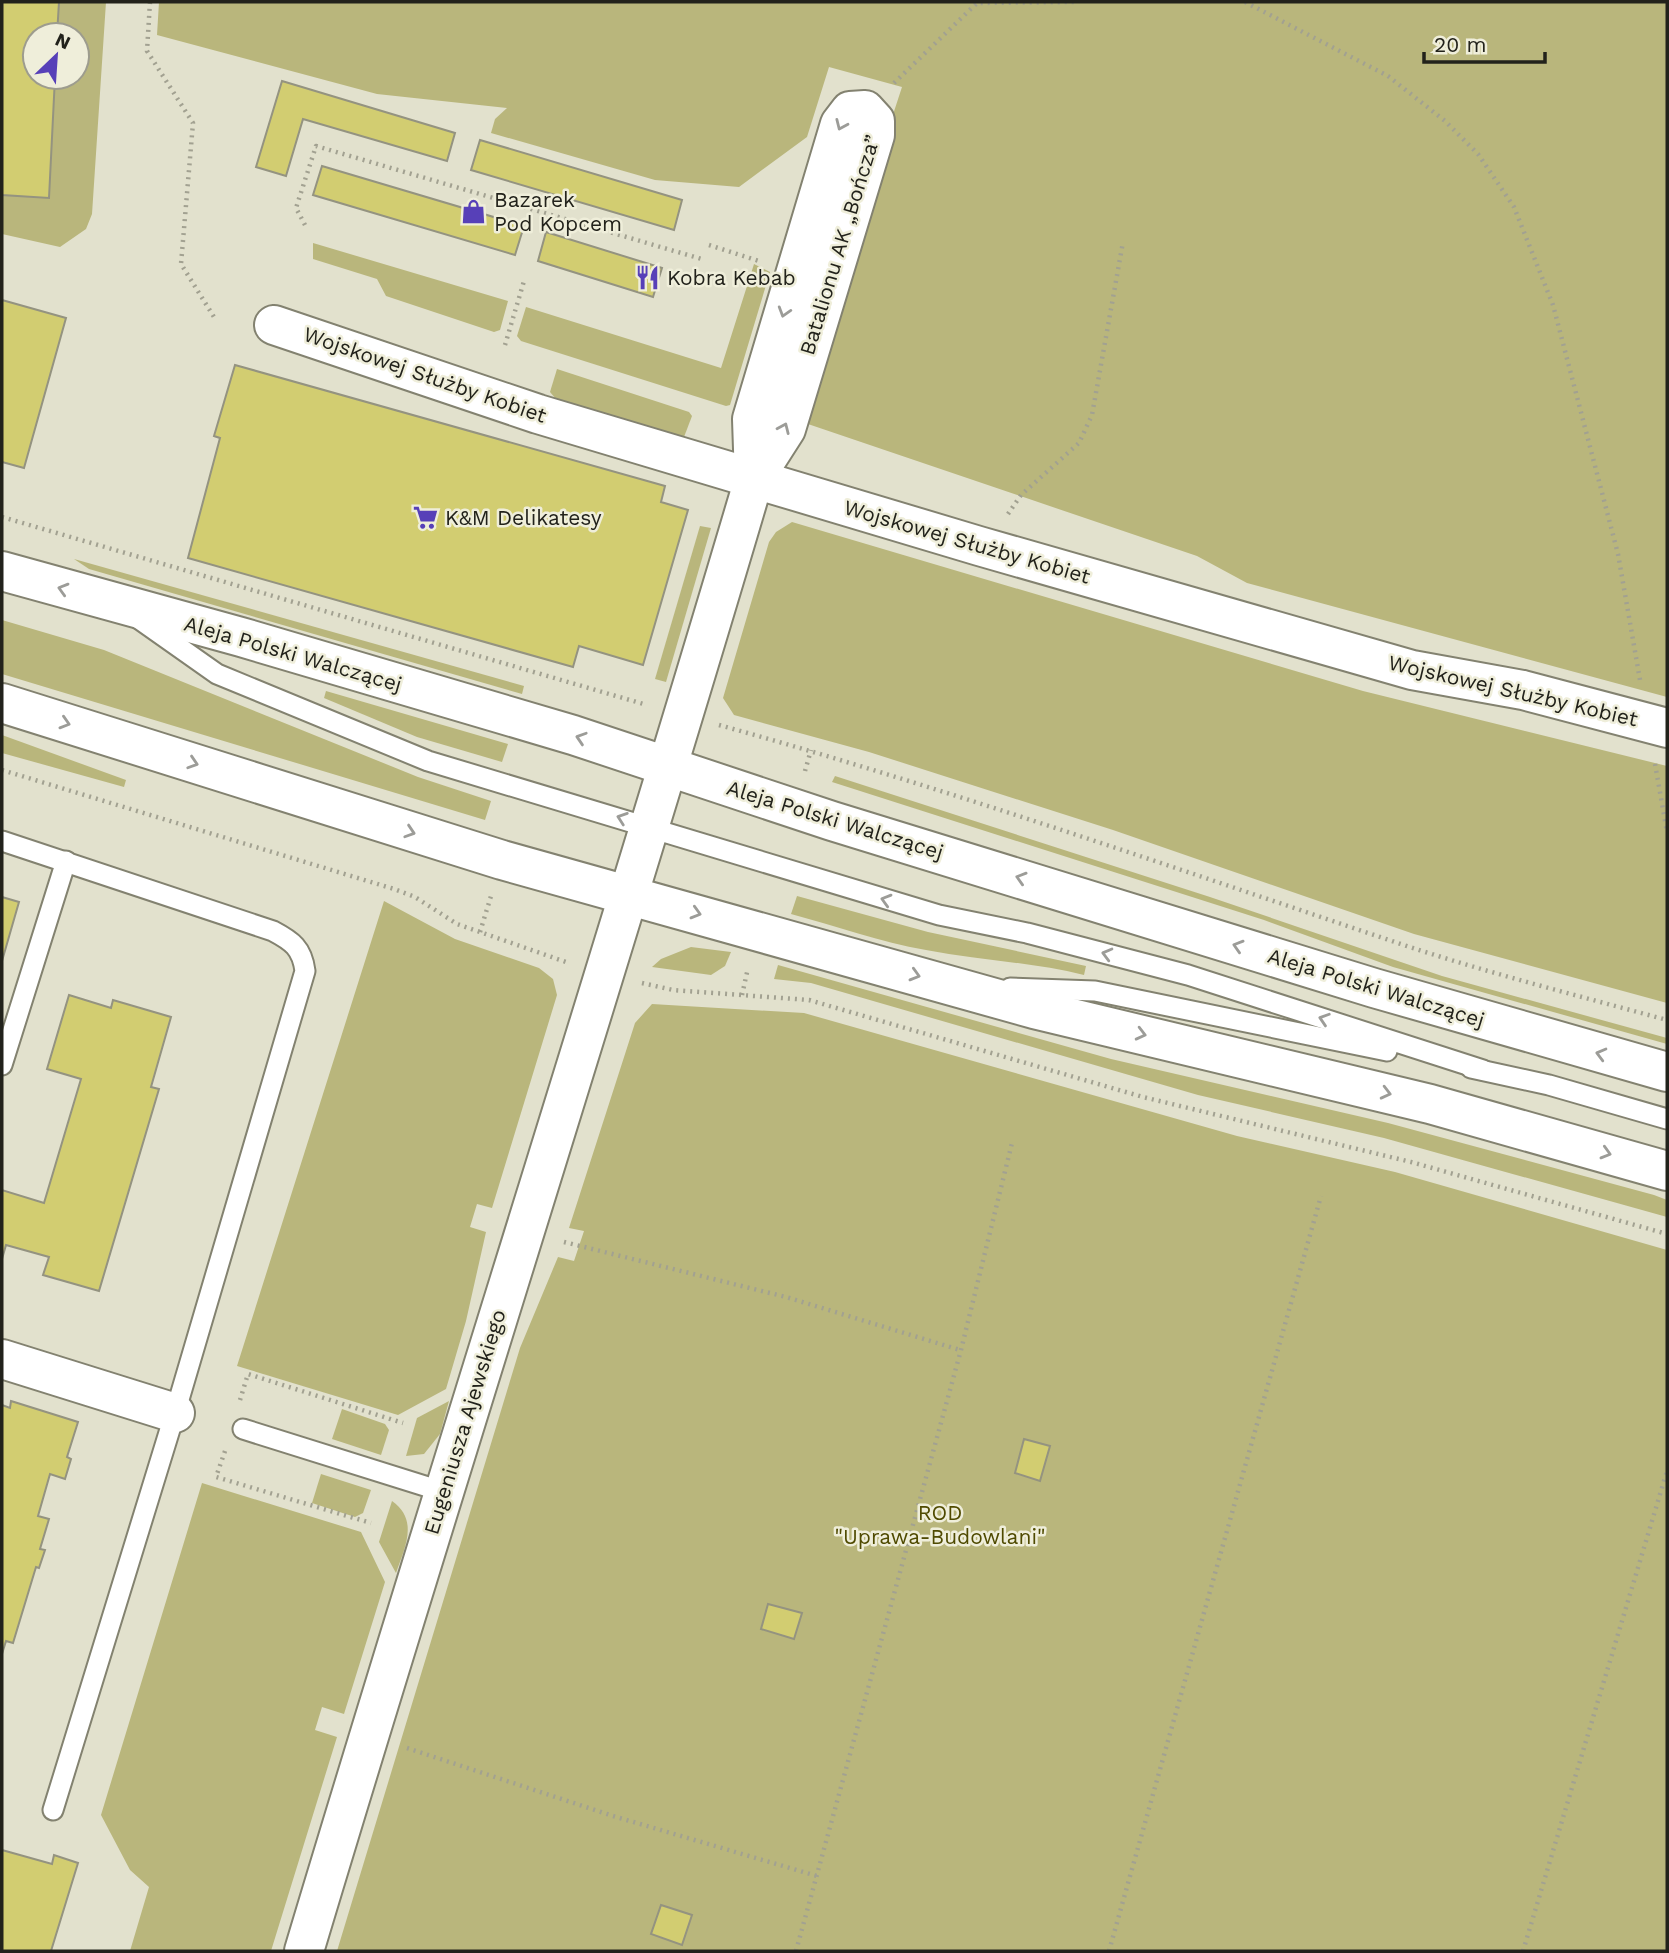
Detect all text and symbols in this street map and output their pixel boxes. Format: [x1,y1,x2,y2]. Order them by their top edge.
north arrow [21,21,91,91]
scale bar [1424,21,1545,65]
text: N [52,28,74,54]
text: 20 m [1434,32,1486,57]
one-way arrow [835,118,849,130]
street label: Batalionu AK „Bończa” [794,132,885,358]
place label: Bazarek Pod Kopcem [494,187,622,236]
shop icon: Bazarek Pod Kopcem [460,198,488,226]
restaurant icon: Kobra Kebab [633,264,661,292]
place label: Kobra Kebab [667,265,796,290]
one-way arrow [778,306,792,318]
street label: Wojskowej Służby Kobiet [300,321,550,428]
one-way arrow [776,423,790,435]
street label: Wojskowej Służby Kobiet [841,494,1093,589]
supermarket icon: K&M Delikatesy [411,504,439,532]
place label: K&M Delikatesy [445,505,602,530]
one-way arrow [57,582,69,597]
street label: Aleja Polski Walczącej [181,610,405,697]
street label: Wojskowej Służby Kobiet [1386,650,1640,731]
one-way arrow [59,714,71,729]
one-way arrow [575,732,588,746]
one-way arrow [186,755,199,769]
street label: Aleja Polski Walczącej [724,775,947,864]
one-way arrow [616,812,628,826]
one-way arrow [404,823,416,838]
one-way arrow [1015,872,1028,886]
one-way arrow [880,893,892,908]
one-way arrow [690,904,702,919]
one-way arrow [1232,939,1244,954]
street label: Aleja Polski Walczącej [1265,943,1488,1032]
one-way arrow [1101,948,1113,962]
one-way arrow [909,966,921,981]
one-way arrow [1319,1013,1331,1027]
one-way arrow [1135,1026,1147,1041]
one-way arrow [1595,1048,1607,1062]
one-way arrow [1380,1085,1392,1100]
one-way arrow [1600,1145,1612,1159]
street label: Eugeniusza Ajewskiego [418,1306,511,1537]
park label: ROD "Uprawa-Budowlani" [835,1500,1045,1549]

